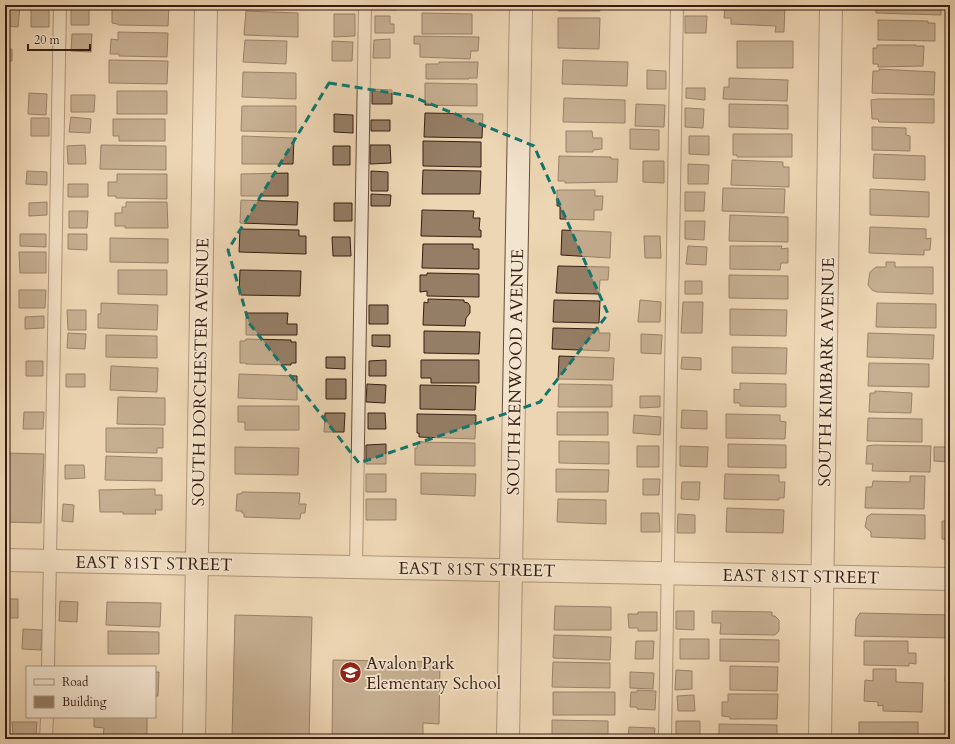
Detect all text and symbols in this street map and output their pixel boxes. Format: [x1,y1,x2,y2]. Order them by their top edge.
scale bar [28,26,90,52]
text: 20 m [34,32,61,48]
street label: SOUTH DORCHESTER AVENUE [187,238,214,506]
street label: SOUTH KENWOOD AVENUE [502,249,529,495]
street label: SOUTH KIMBARK AVENUE [813,257,840,487]
street label: EAST 81ST STREET [75,551,233,576]
street label: EAST 81ST STREET [398,557,556,582]
street label: EAST 81ST STREET [722,564,880,589]
place label: Avalon Park Elementary School [366,652,502,695]
school or university icon: Avalon Park Elementary School [338,660,364,686]
legend [26,666,156,718]
text: Road [62,674,89,690]
text: Building [62,694,107,710]

